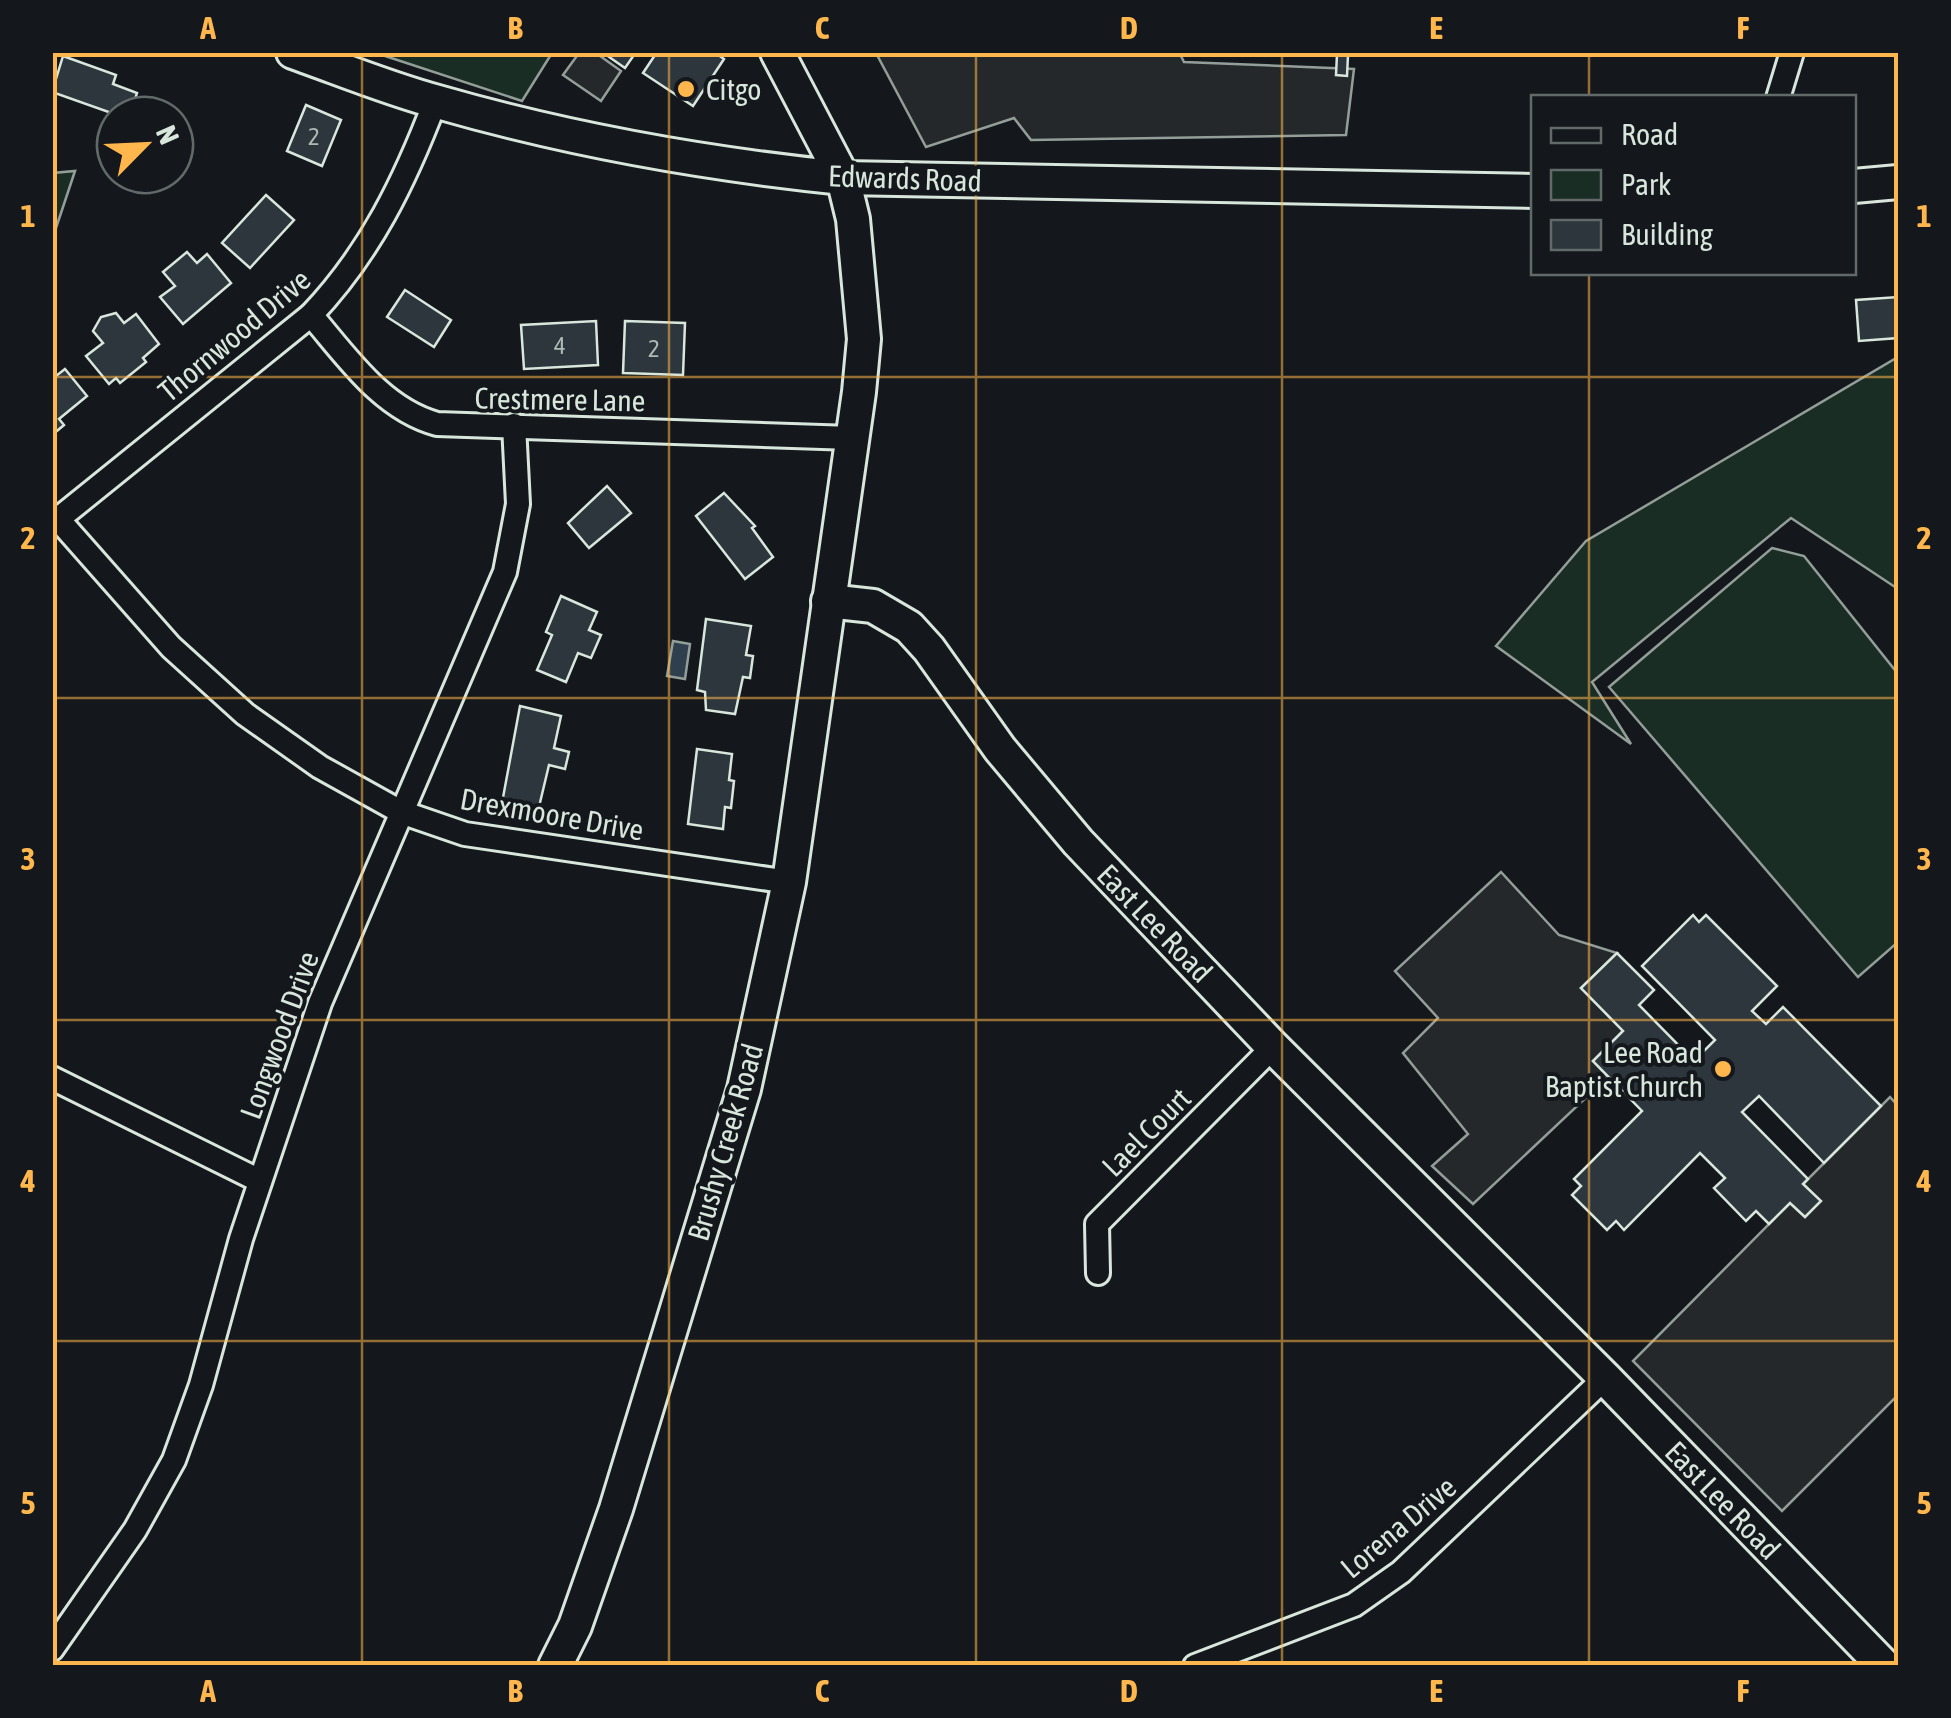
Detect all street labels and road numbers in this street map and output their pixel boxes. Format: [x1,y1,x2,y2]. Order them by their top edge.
street label: Edwards Road [828,158,982,198]
street label: Thornwood Drive [151,262,317,408]
street label: Crestmere Lane [474,381,646,417]
street label: Drexmoore Drive [458,781,646,847]
street label: East Lee Road [1091,857,1219,989]
street label: Longwood Drive [233,947,325,1123]
street label: Brushy Creek Road [681,1040,769,1244]
street label: Lael Court [1095,1081,1197,1183]
street label: East Lee Road [1659,1434,1787,1566]
street label: Lorena Drive [1334,1469,1462,1585]

